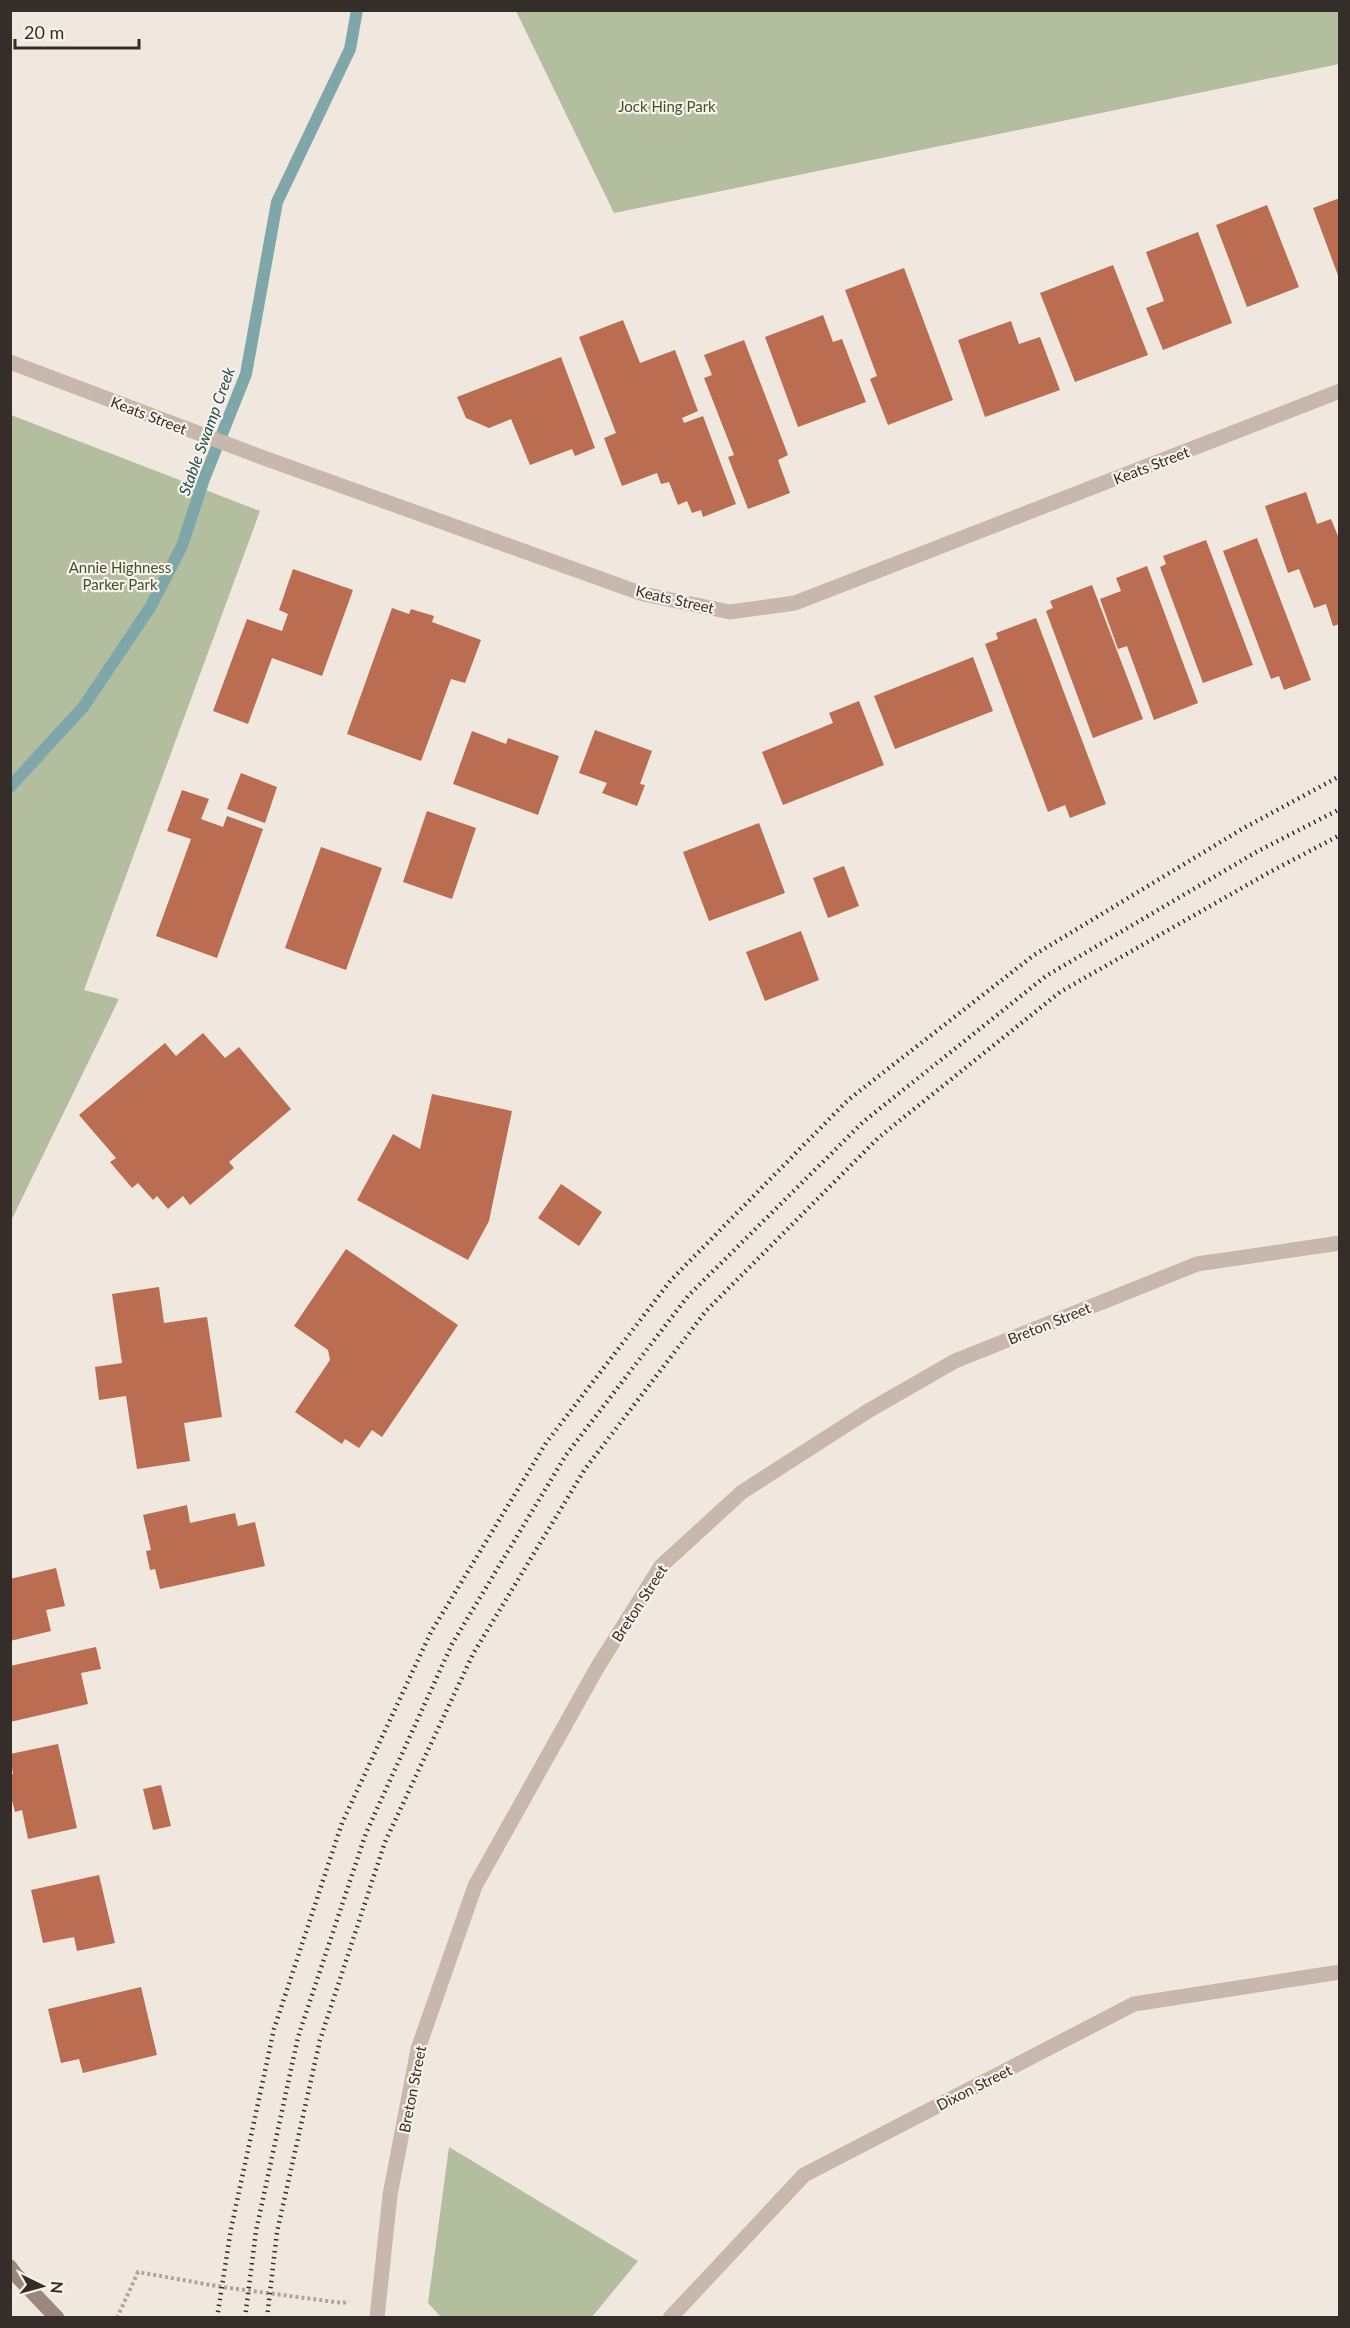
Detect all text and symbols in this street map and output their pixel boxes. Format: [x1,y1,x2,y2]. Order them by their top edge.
scale bar [15,12,140,50]
text: 20 m [24,21,64,43]
park label: Jock Hing Park [618,97,716,115]
water label: Stable Swamp Creek [174,364,238,498]
street label: Keats Street [108,392,190,438]
street label: Keats Street [1110,442,1192,488]
park label: Annie Highness Parker Park [69,558,171,593]
street label: Keats Street [634,581,717,617]
street label: Breton Street [1005,1298,1094,1348]
street label: Breton Street [607,1561,671,1645]
street label: Breton Street [395,2043,429,2134]
street label: Dixon Street [933,2060,1015,2114]
north arrow [12,2256,72,2316]
text: N [47,2280,67,2294]

